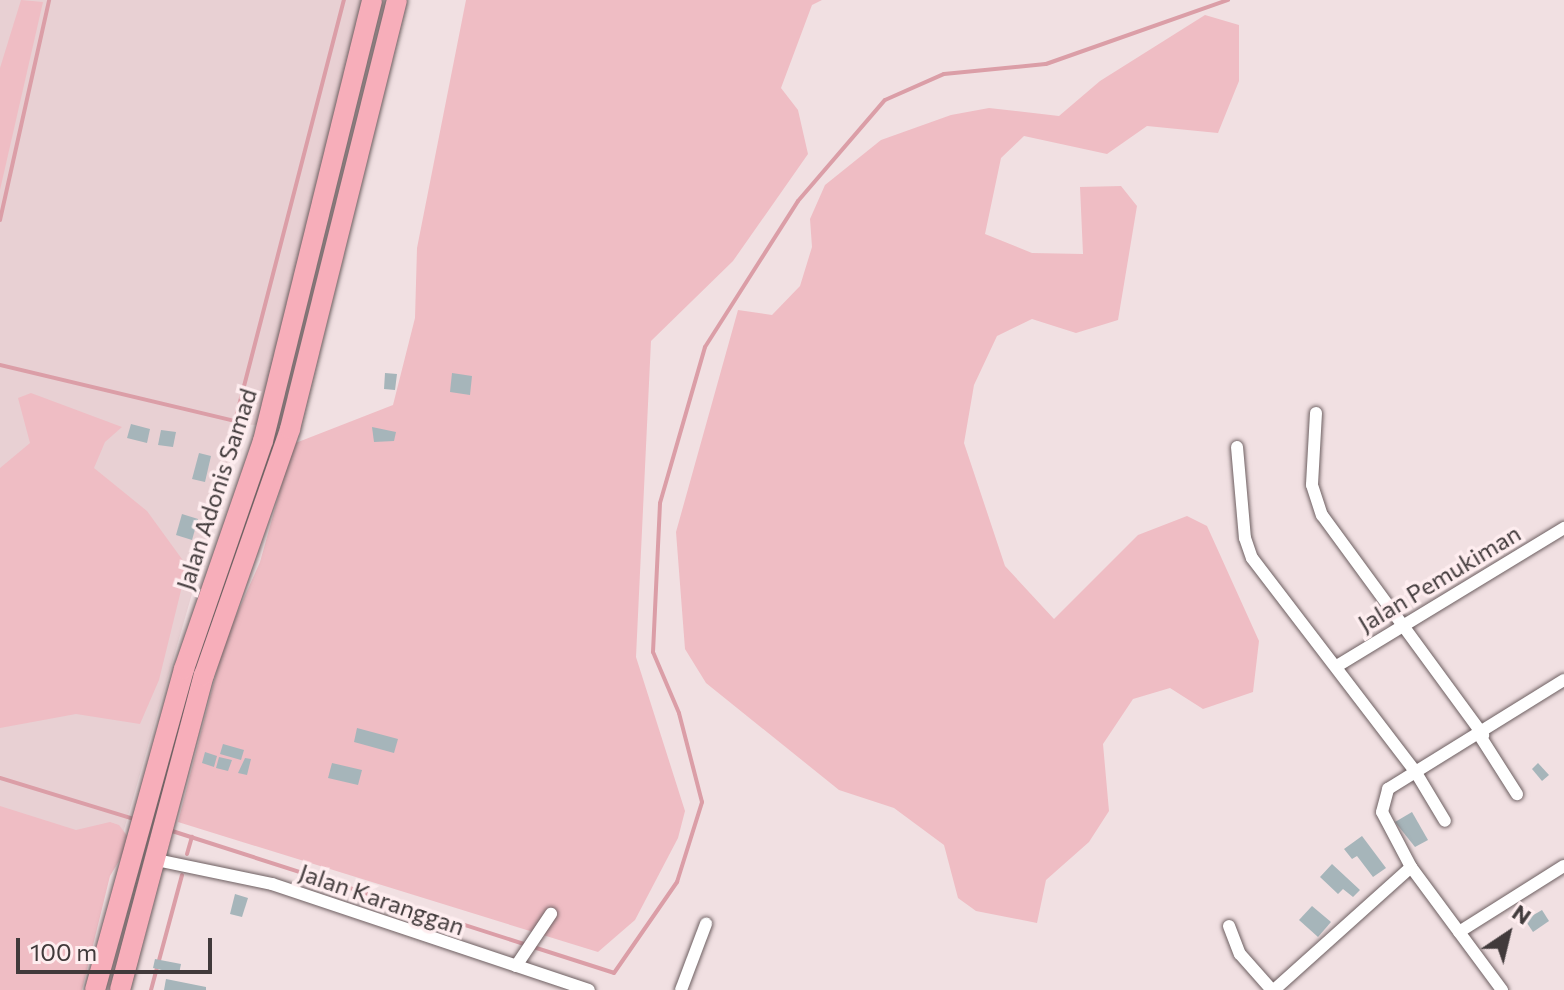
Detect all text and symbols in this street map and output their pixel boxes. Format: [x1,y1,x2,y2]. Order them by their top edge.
street label: Jalan Adonis Samad [170,385,262,593]
street label: Jalan Pemukiman [1352,518,1526,638]
street label: Jalan Karanggan [296,857,468,941]
north arrow [1468,894,1548,974]
text: N [1508,898,1537,930]
scale bar [20,922,216,972]
text: 100 m [30,937,97,966]

